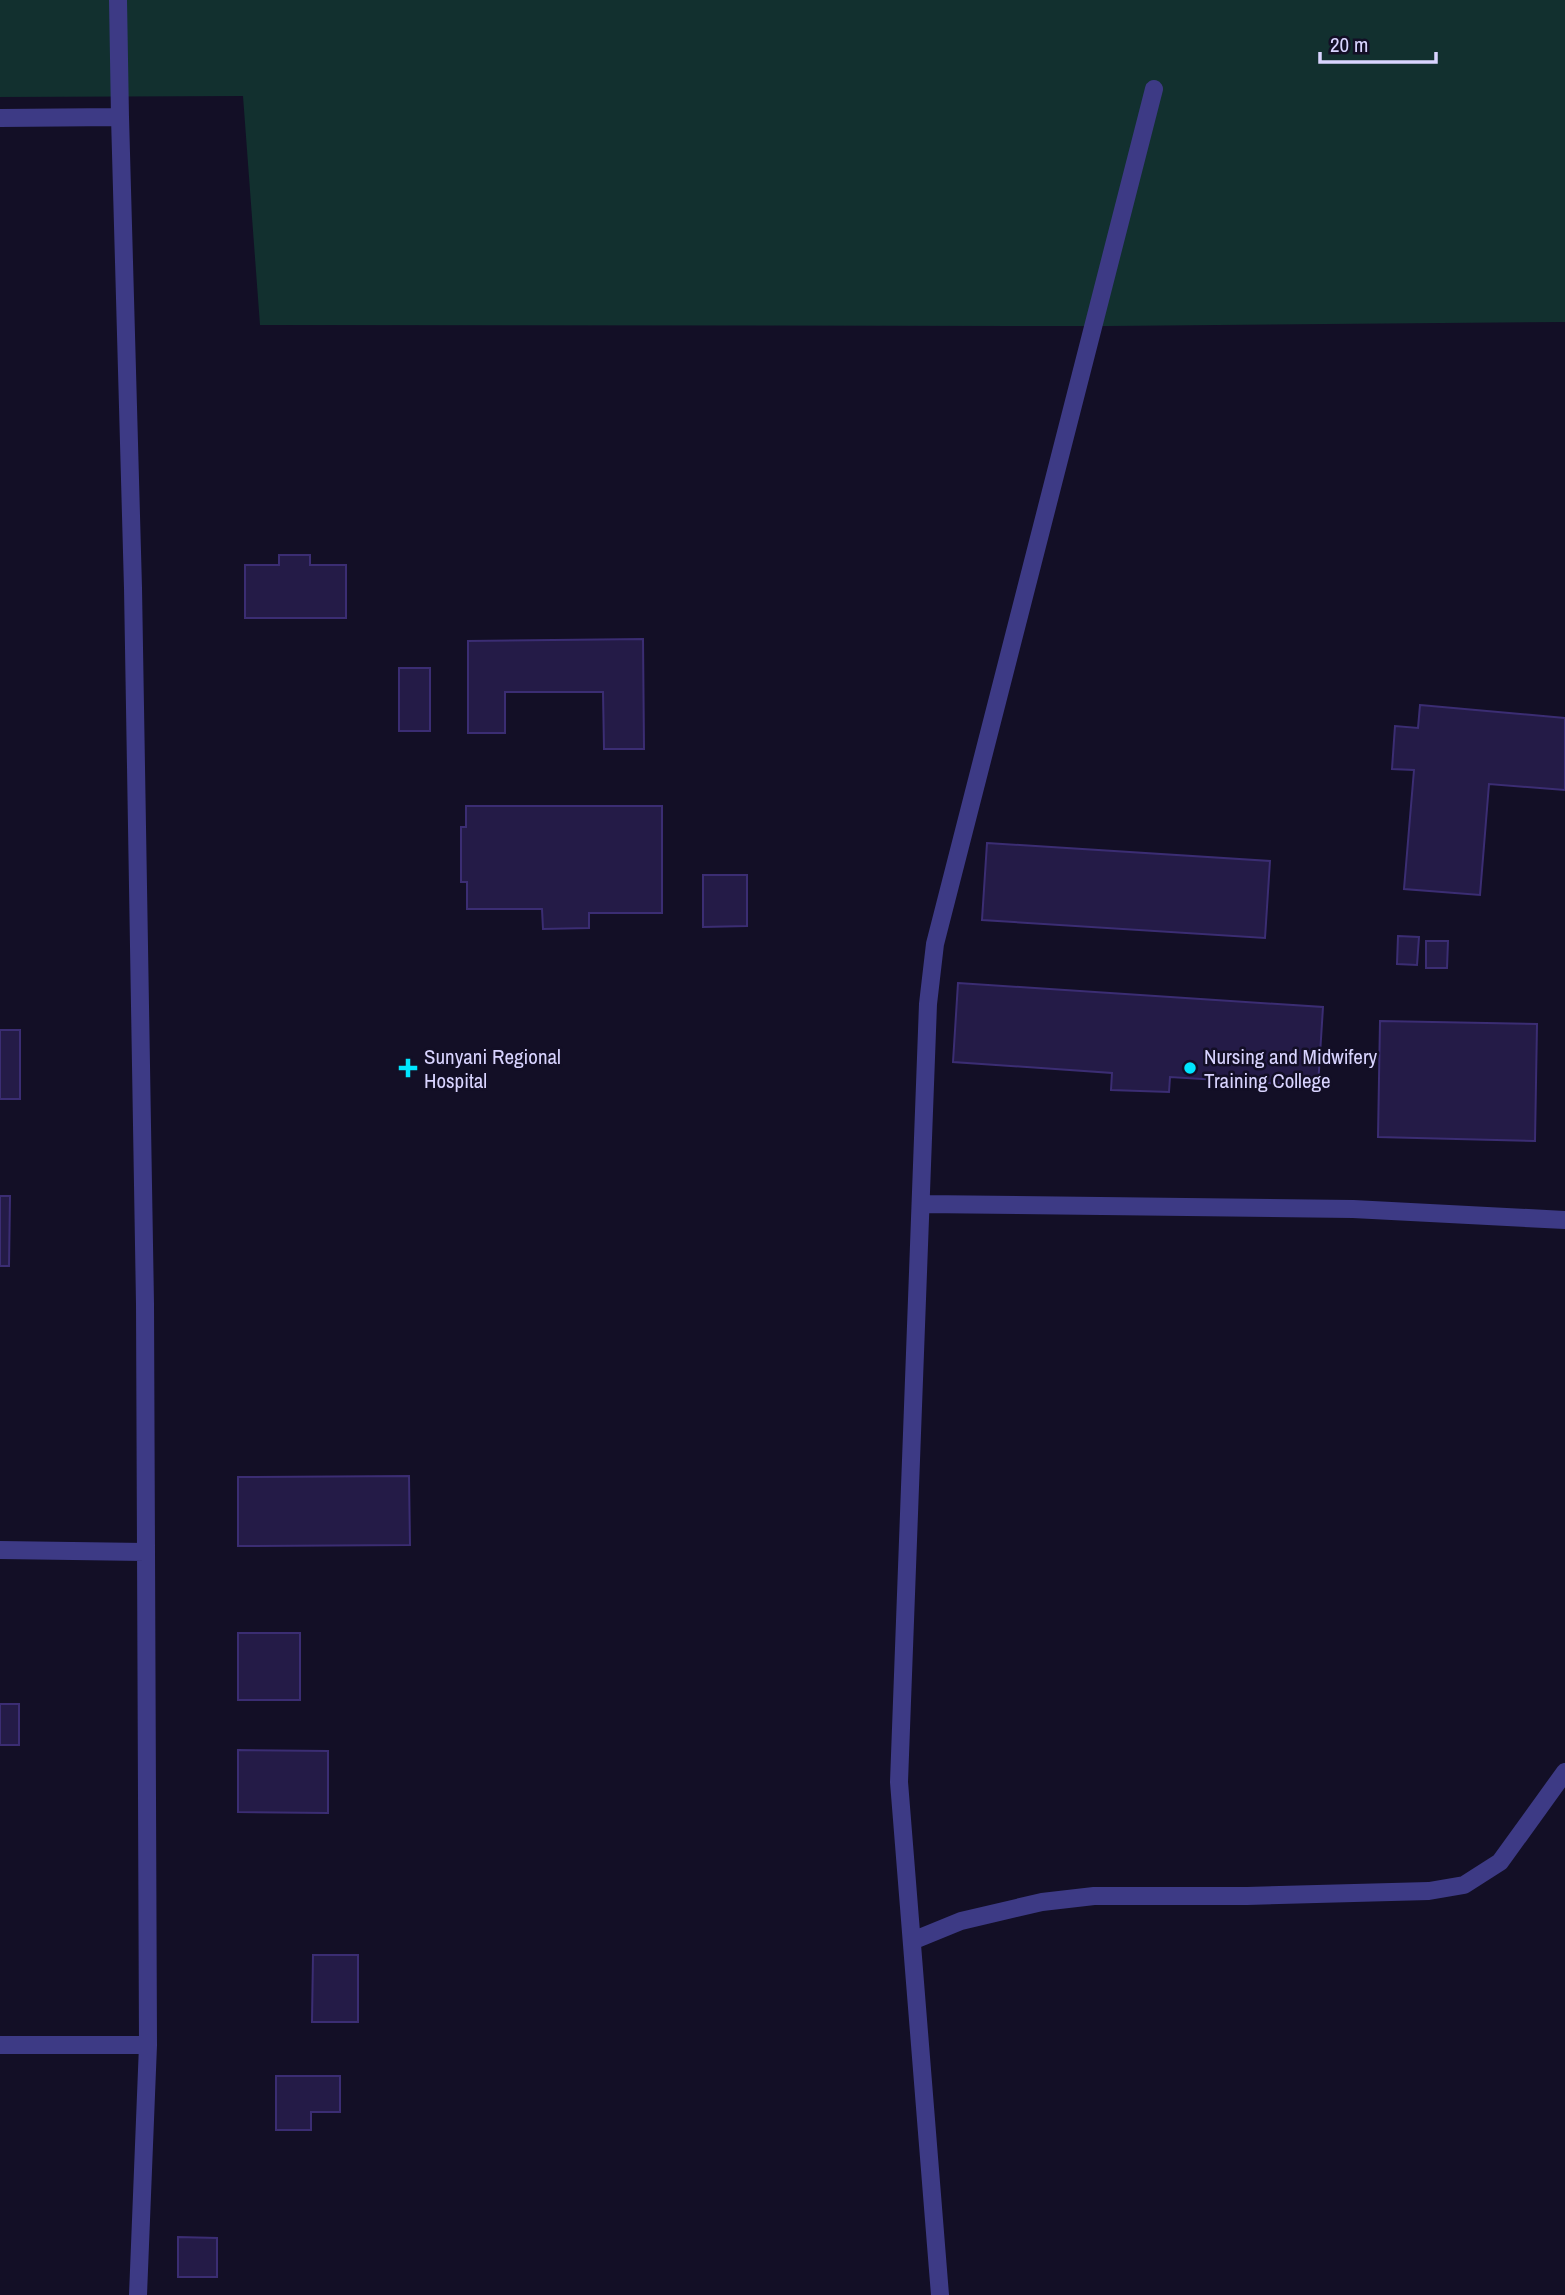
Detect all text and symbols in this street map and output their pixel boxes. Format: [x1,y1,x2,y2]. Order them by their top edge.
scale bar [1320,21,1436,65]
text: 20 m [1330,30,1368,59]
place label: Sunyani Regional Hospital [424,1042,561,1095]
place label: Nursing and Midwifery Training College [1204,1042,1378,1095]
marker: Sunyani Regional Hospital [398,1058,418,1078]
marker: Nursing and Midwifery Training College [1182,1060,1198,1076]

